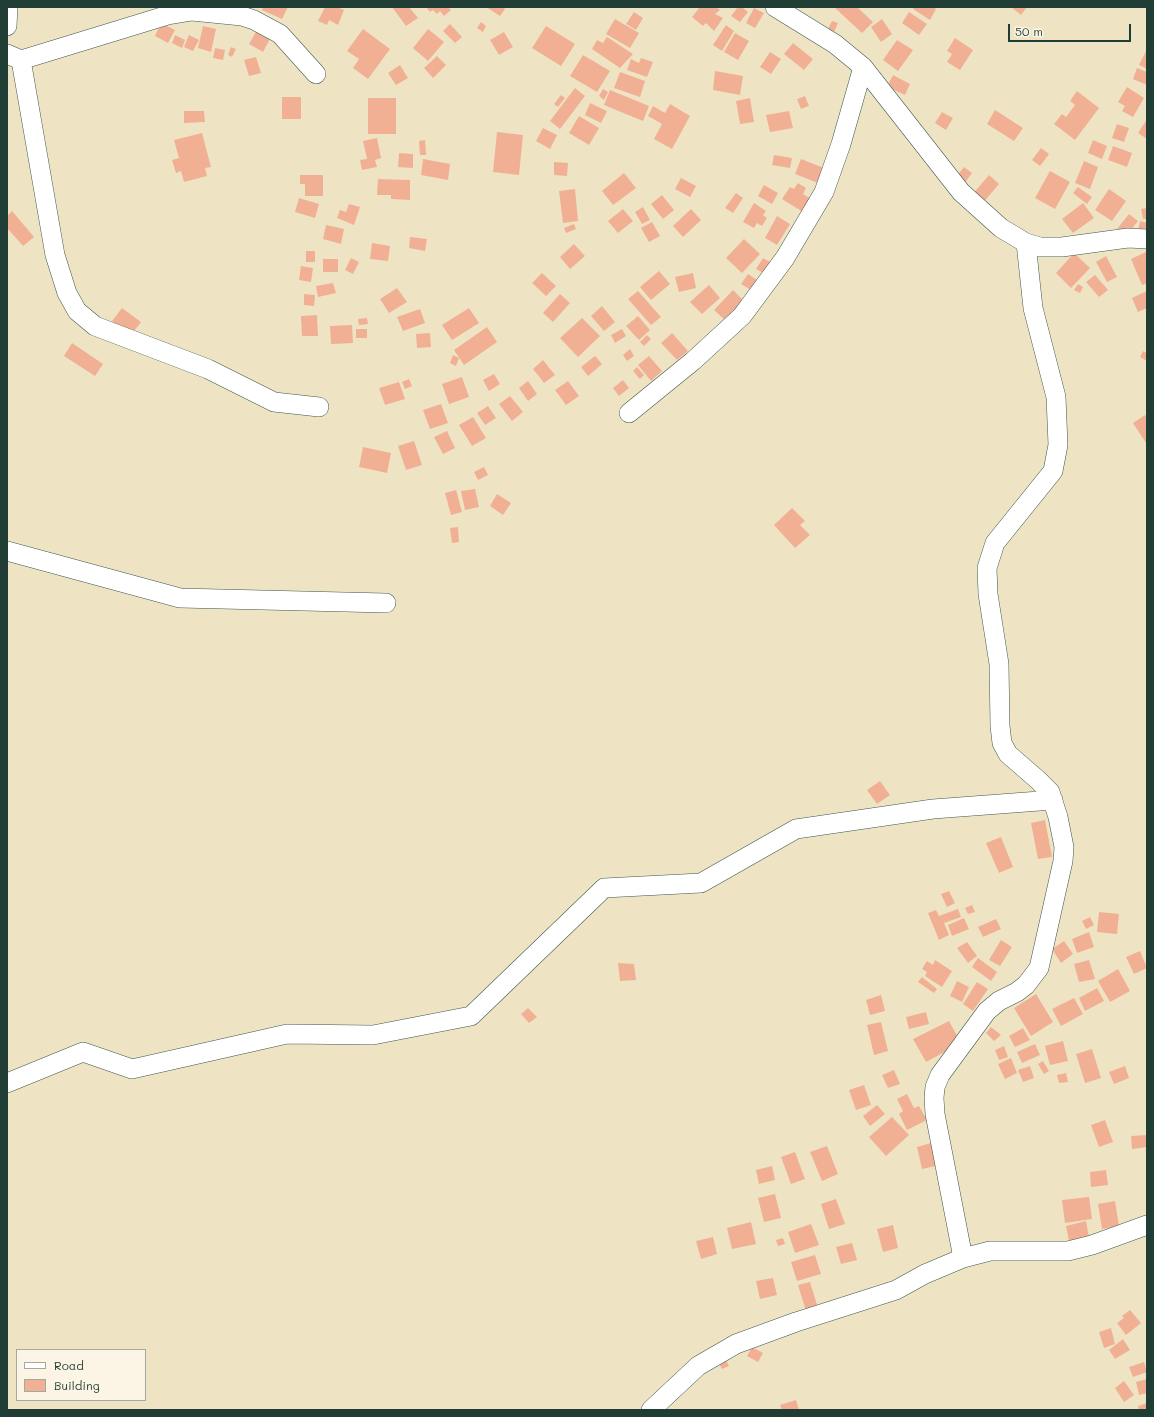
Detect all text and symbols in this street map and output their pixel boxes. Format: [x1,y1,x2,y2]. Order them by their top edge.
scale bar [1010,16,1133,42]
text: 50 m [1015,23,1043,39]
legend [16,1349,146,1401]
text: Road [54,1357,84,1373]
text: Building [54,1377,100,1393]

